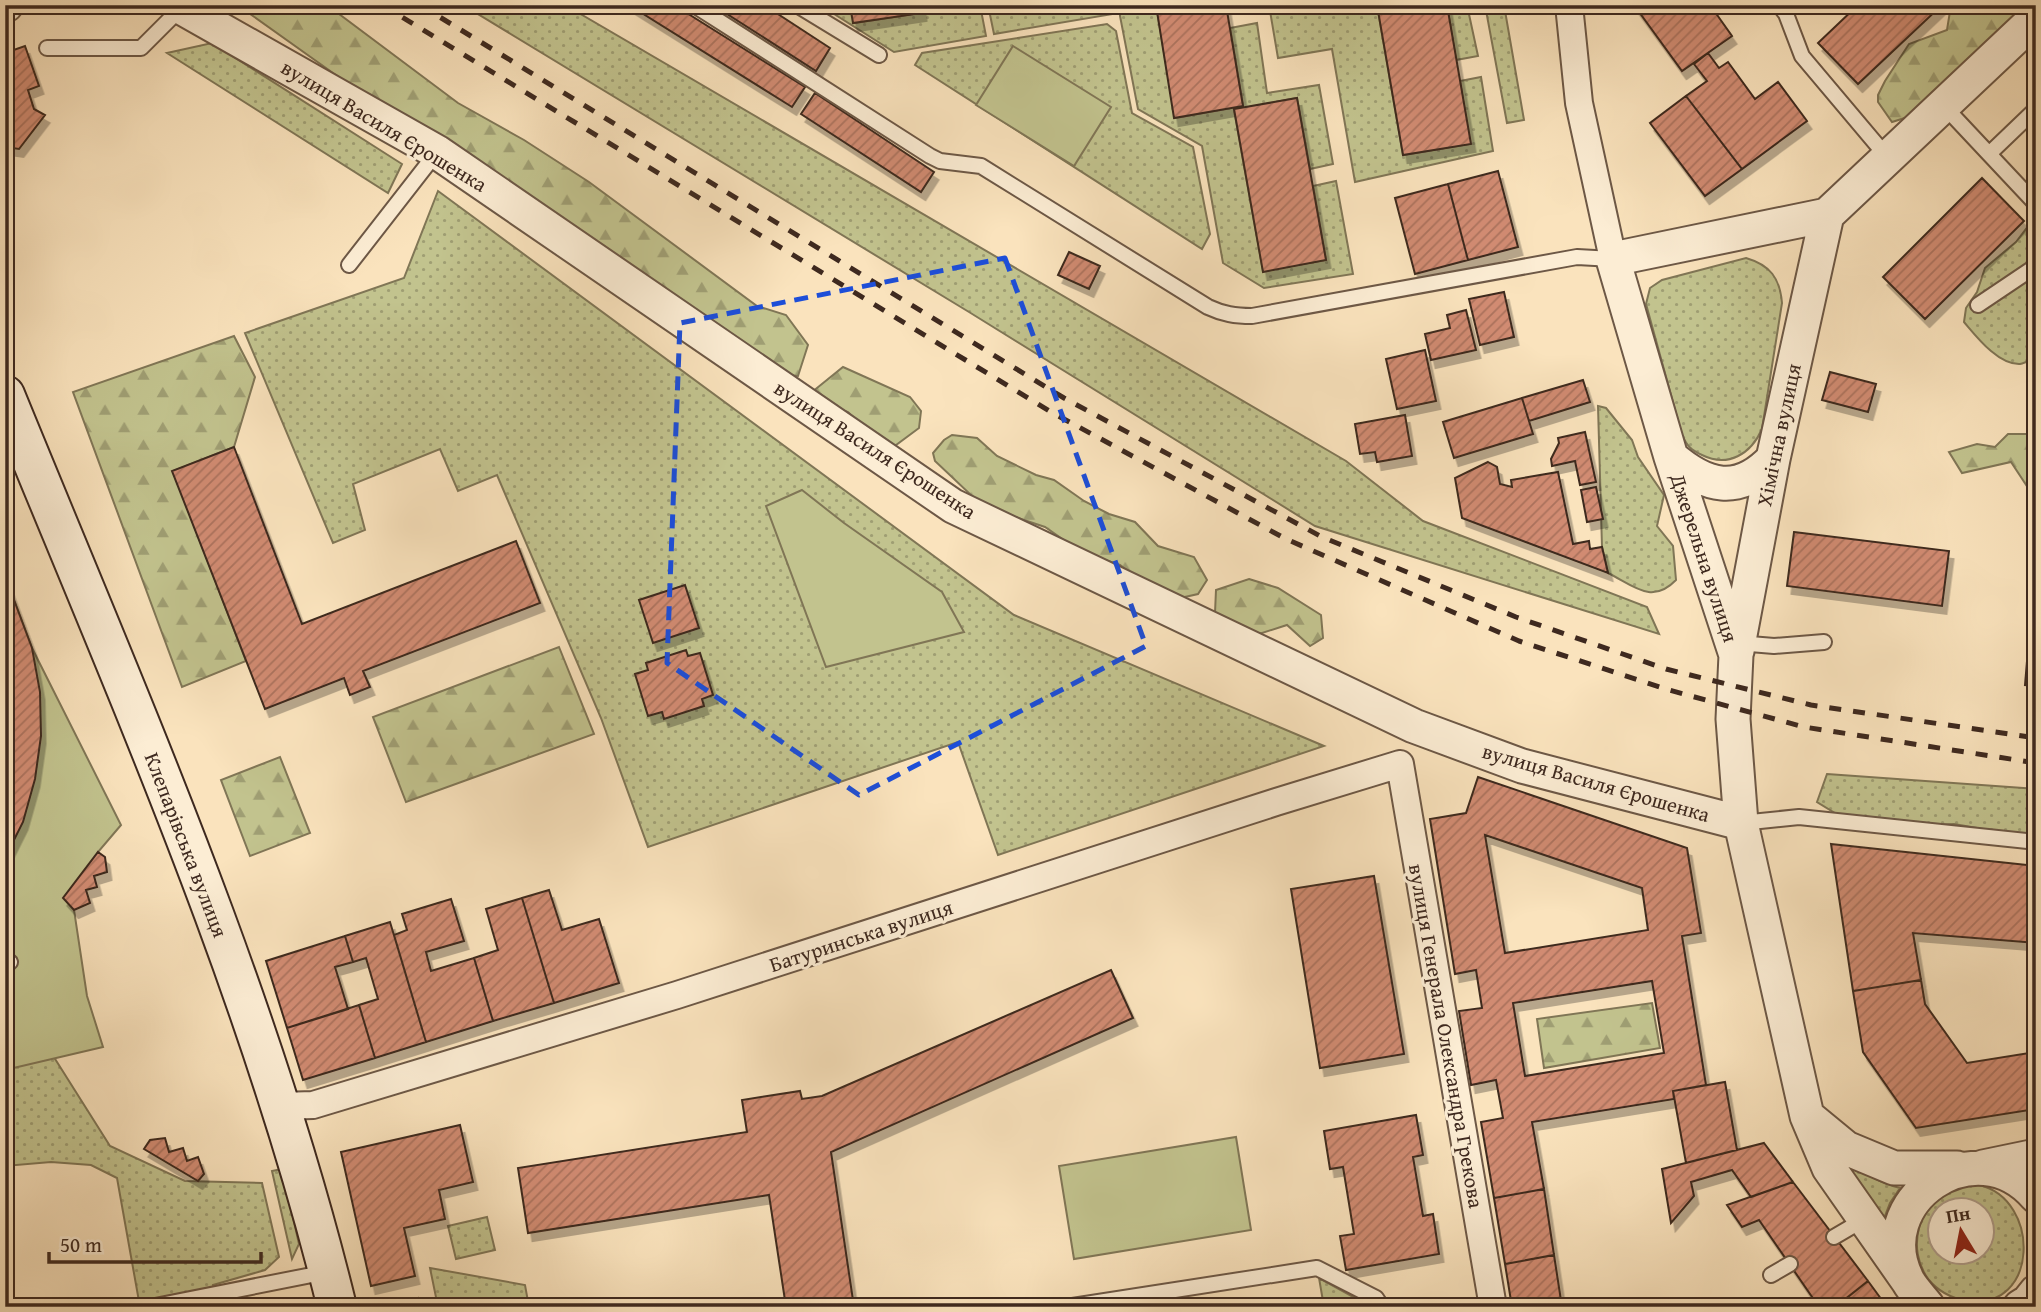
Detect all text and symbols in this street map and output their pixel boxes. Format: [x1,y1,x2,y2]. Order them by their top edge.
street label: вулиця Василя Єрошенка [275,52,493,199]
street label: Хімічна вулиця [1748,360,1809,509]
street label: вулиця Василя Єрошенка [768,373,982,527]
street label: Джерельна вулиця [1662,469,1746,647]
street label: вулиця Василя Єрошенка [1479,735,1713,830]
street label: Клепарівська вулиця [137,748,236,942]
street label: вулиця Генерала Олександра Грекова [1401,861,1492,1210]
street label: Батуринська вулиця [765,891,957,980]
north arrow [1926,1196,1996,1266]
text: Пн [1944,1198,1973,1230]
scale bar [49,1221,261,1265]
text: 50 m [60,1229,102,1260]

